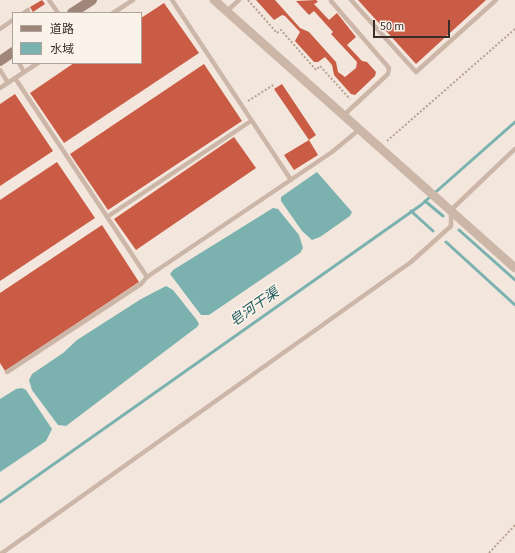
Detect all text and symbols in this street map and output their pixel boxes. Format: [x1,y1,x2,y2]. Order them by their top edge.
legend [12,12,142,64]
scale bar [375,12,452,38]
text: 50 m [380,18,404,35]
text: 道路 [50,21,74,38]
text: 水域 [50,41,74,58]
water label: 皂河干渠 [227,285,283,331]

